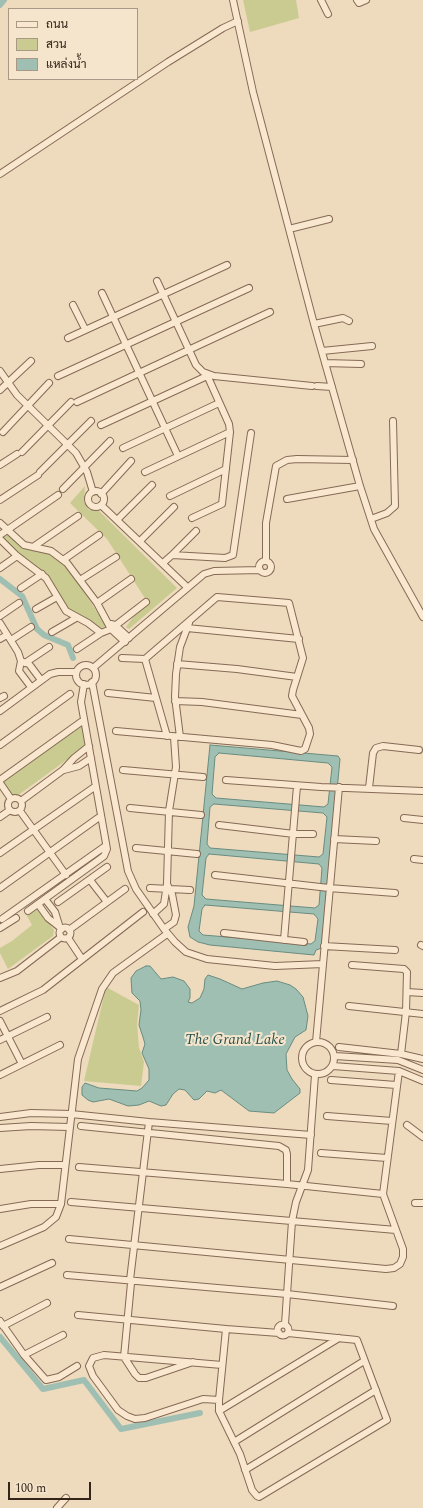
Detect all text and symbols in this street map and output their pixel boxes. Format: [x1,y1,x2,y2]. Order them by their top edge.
legend [8,8,138,80]
text: ถนน [46,15,68,34]
text: สวน [46,35,67,54]
text: แหล่งน้ำ [46,55,86,74]
water label: The Grand Lake [185,1032,285,1050]
scale bar [10,1474,93,1500]
text: 100 m [15,1479,46,1498]

